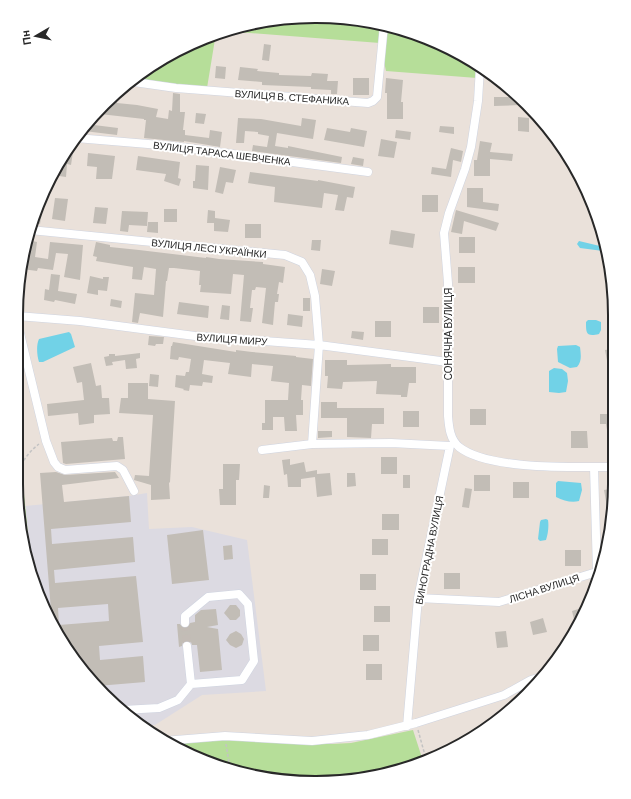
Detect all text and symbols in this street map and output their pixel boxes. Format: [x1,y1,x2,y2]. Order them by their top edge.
north arrow [16,16,56,56]
text: Пн [18,29,33,46]
street label: ВУЛИЦЯ В. СТЕФАНИКА [234,87,350,107]
street label: ВУЛИЦЯ ТАРАСА ШЕВЧЕНКА [153,139,292,167]
street label: ВУЛИЦЯ ЛЕСІ УКРАЇНКИ [151,236,267,260]
street label: СОНЯЧНА ВУЛИЦЯ [442,288,454,380]
street label: ВУЛИЦЯ МИРУ [196,331,268,348]
street label: ВИНОГРАДНА ВУЛИЦЯ [413,495,445,605]
street label: ЛІСНА ВУЛИЦЯ [507,571,581,605]

